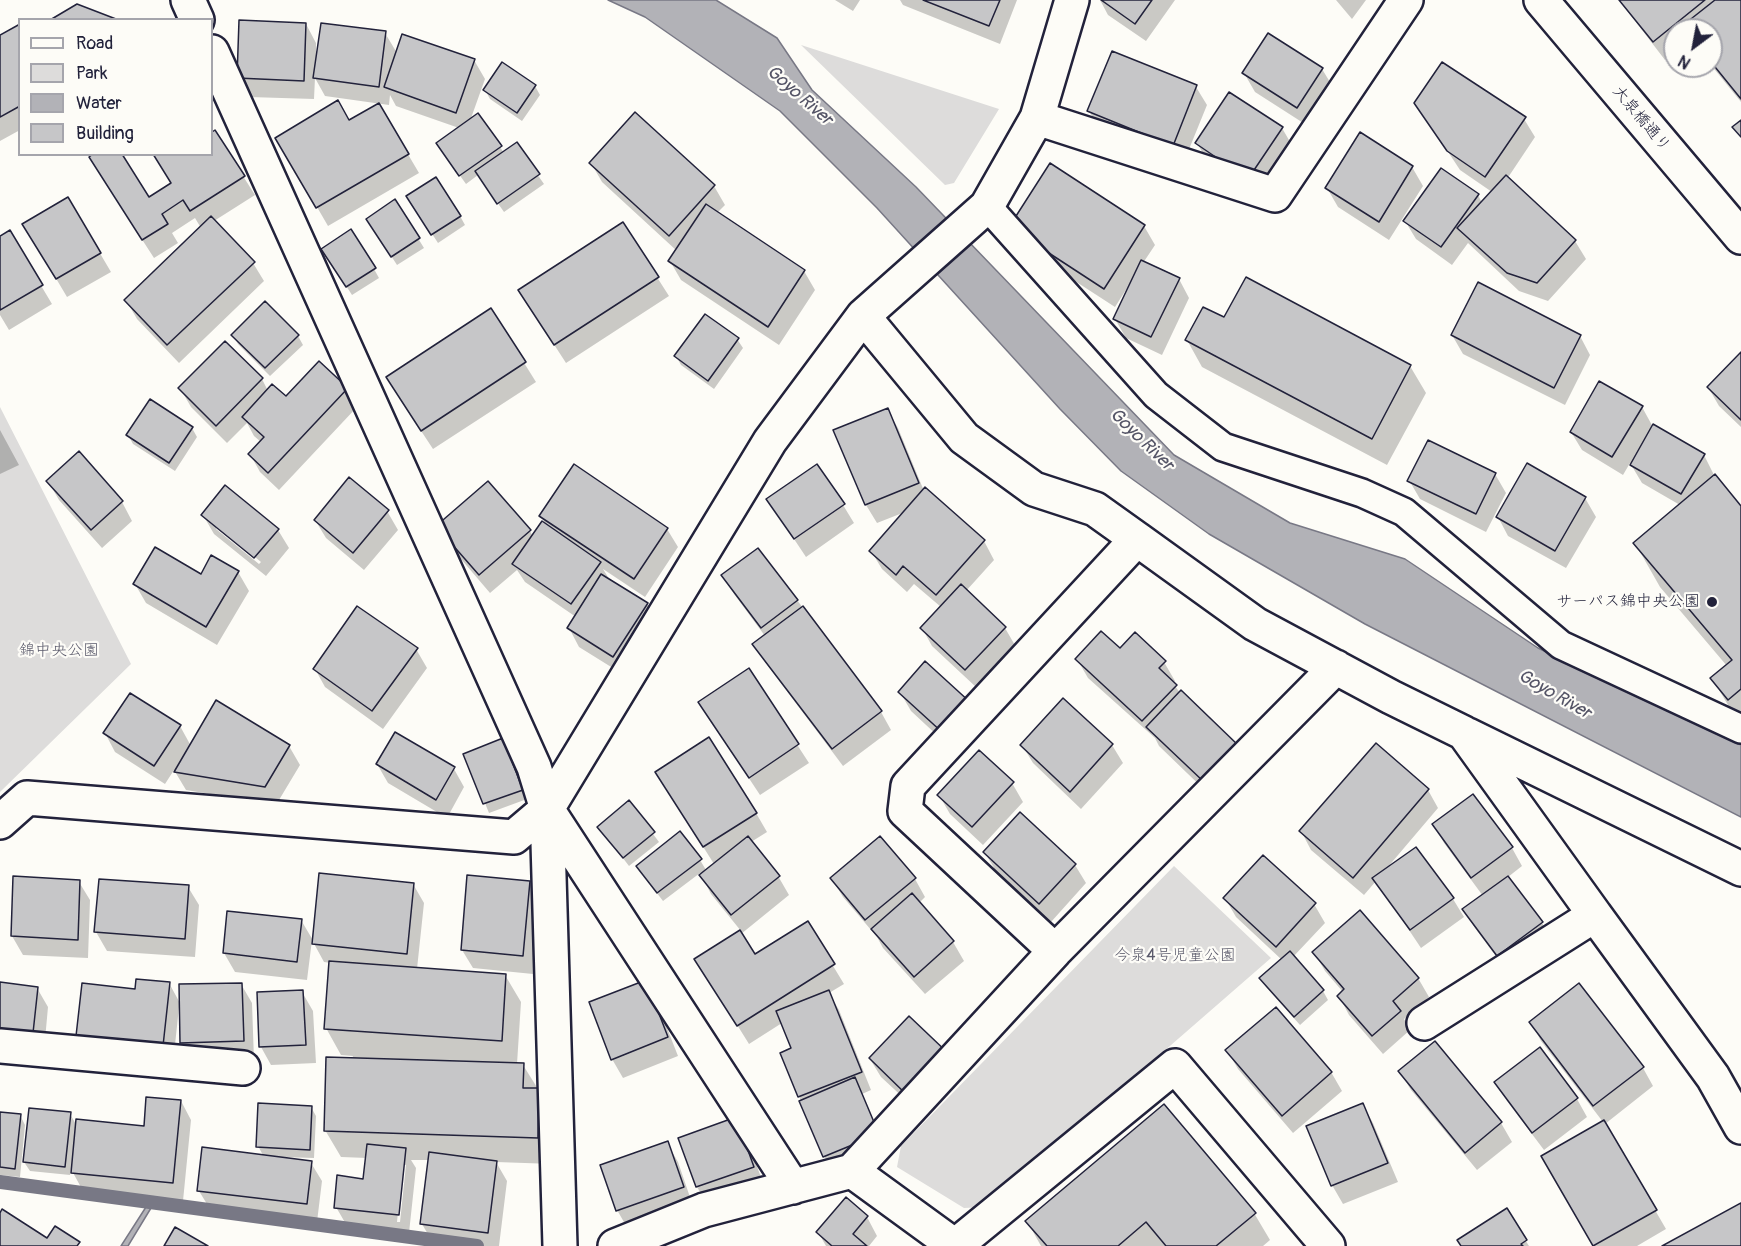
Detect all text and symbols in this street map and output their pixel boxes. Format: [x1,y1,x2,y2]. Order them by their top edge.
legend [18,18,213,156]
north arrow [1663,18,1723,78]
text: Road [76,32,113,55]
text: N [1675,50,1694,73]
water label: Goyo River [762,61,836,131]
text: Park [76,62,108,85]
street label: 大泉橋通り [1608,82,1674,156]
text: Water [76,92,122,115]
text: Building [76,122,134,145]
water label: Goyo River [1105,404,1177,476]
place label: サーパス錦中央公園 [1556,592,1700,612]
marker: サーパス錦中央公園 [1705,595,1719,609]
park label: 錦中央公園 [19,641,99,661]
water label: Goyo River [1514,666,1594,724]
park label: 今泉4号児童公園 [1114,946,1236,966]

